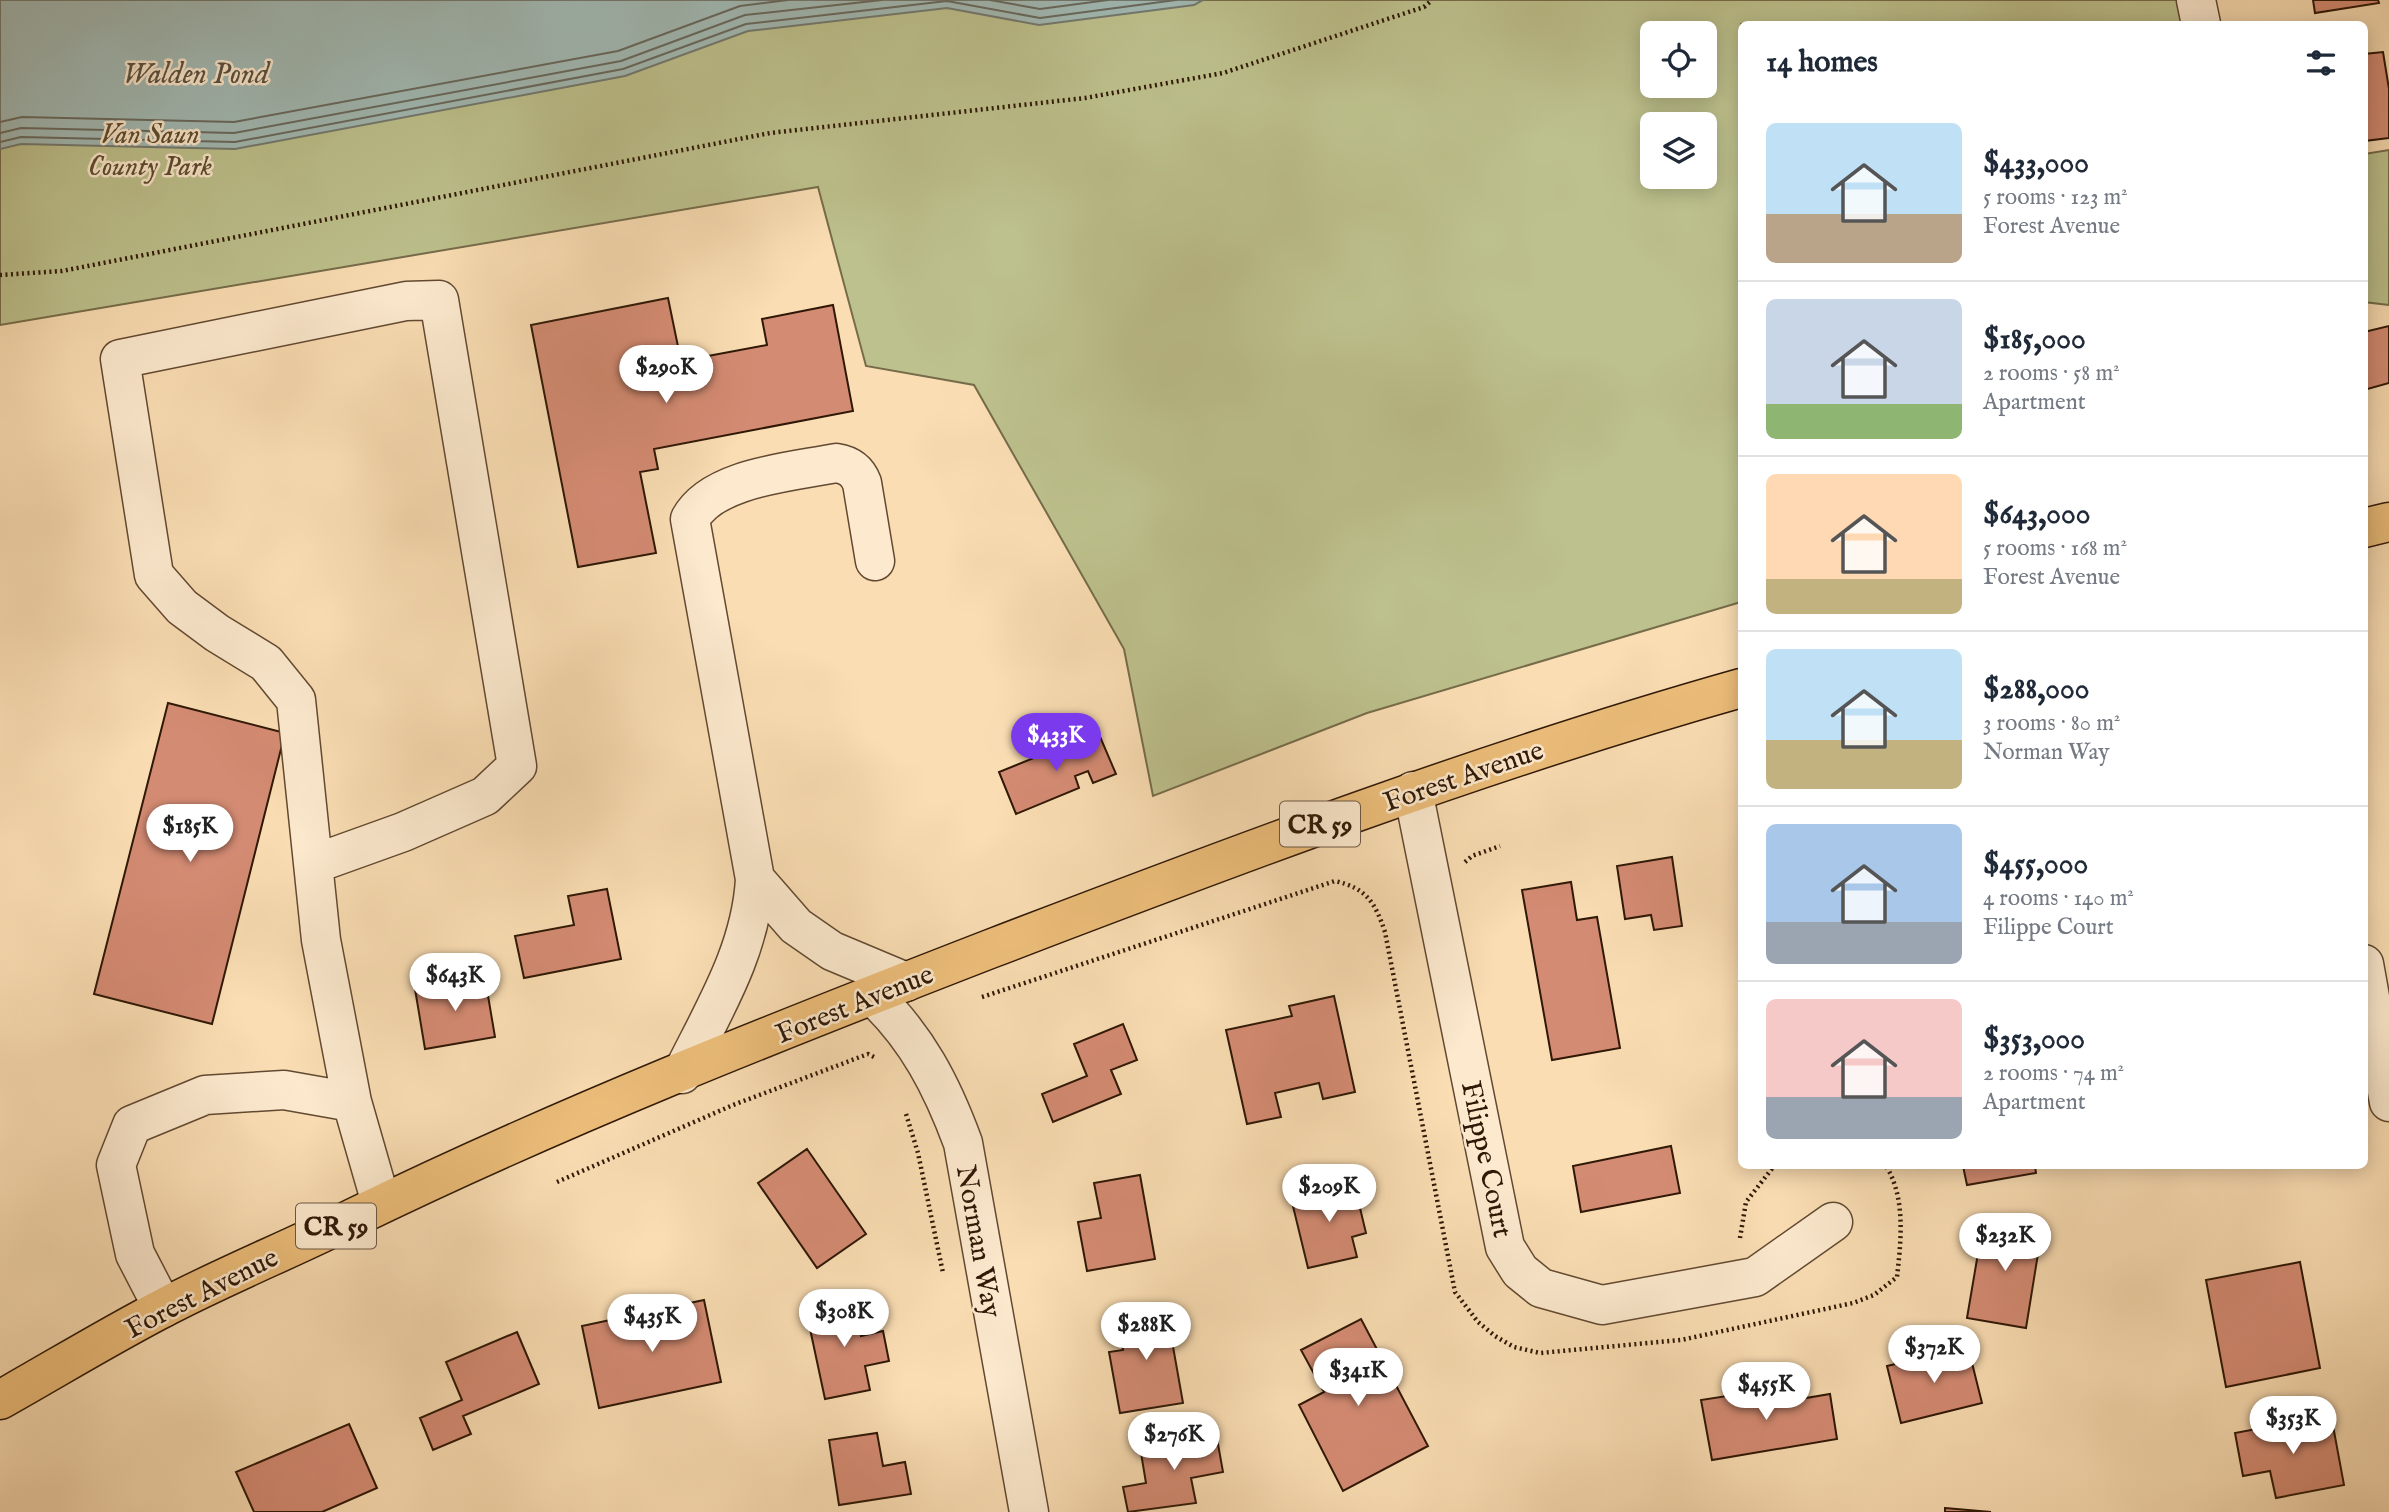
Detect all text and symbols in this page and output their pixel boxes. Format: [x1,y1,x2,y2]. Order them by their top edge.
map controls [1640,21,1717,189]
button: locate [1640,21,1717,98]
text: 14 homes [1766,44,1878,82]
icon: filters [2302,44,2340,82]
water label: Walden Pond [123,56,271,94]
button: layers [1640,112,1717,189]
park label: Van Saun County Park [88,118,212,185]
text: $433,000 [1983,145,2089,183]
icon: home [1822,151,1906,235]
text: 5 rooms · 123 m² [1983,183,2128,212]
text: Forest Avenue [1983,212,2120,241]
text: $185,000 [1983,321,2086,359]
icon: home [1822,327,1906,411]
pin: $290K [617,346,715,405]
text: $290K [635,353,697,382]
text: 2 rooms · 58 m² [1983,359,2120,388]
text: Apartment [1983,388,2086,417]
text: $643,000 [1983,496,2090,534]
icon: home [1822,502,1906,586]
text: 5 rooms · 168 m² [1983,534,2127,563]
text: Forest Avenue [1983,563,2120,592]
text: $288,000 [1983,671,2089,709]
icon: home [1822,677,1906,761]
text: 3 rooms · 80 m² [1983,709,2120,738]
pin: $433K [1007,714,1105,773]
text: $433K [1027,721,1085,750]
street label: Forest Avenue [1379,734,1549,821]
text: Norman Way [1983,738,2110,767]
road number: CR 59 [1280,802,1360,846]
pin: $185K [141,804,239,864]
text: $185K [162,812,218,841]
text: $455,000 [1983,846,2088,884]
icon: home [1822,852,1906,936]
text: 4 rooms · 140 m² [1983,884,2134,913]
text: Filippe Court [1983,913,2114,942]
pin: $643K [406,954,504,1013]
street label: Forest Avenue [771,958,939,1053]
text: $643K [426,961,484,990]
text: $353,000 [1983,1021,2085,1059]
icon: home [1822,1027,1906,1111]
text: 2 rooms · 74 m² [1983,1059,2124,1088]
street label: Filippe Court [1452,1078,1519,1241]
text: Apartment [1983,1088,2086,1117]
street label: Norman Way [947,1163,1008,1321]
pin: $209K [1280,1164,1378,1224]
text: $209K [1298,1172,1360,1201]
road number: CR 59 [296,1204,376,1248]
pin: $232K [1956,1214,2054,1273]
text: $232K [1975,1221,2035,1250]
street label: Forest Avenue [120,1241,285,1348]
pin: $308K [795,1290,893,1349]
pin: $435K [603,1294,701,1354]
text: $308K [815,1297,873,1326]
text: $435K [623,1302,681,1331]
pin: $288K [1097,1302,1195,1362]
text: $288K [1117,1310,1175,1339]
pin: $372K [1885,1326,1983,1385]
text: $372K [1904,1333,1964,1362]
pin: $341K [1309,1348,1407,1408]
text: $341K [1329,1356,1387,1385]
pin: $455K [1717,1362,1815,1422]
text: $455K [1737,1370,1795,1399]
pin: $353K [2244,1396,2342,1456]
text: $353K [2266,1404,2320,1433]
pin: $276K [1125,1412,1223,1472]
text: $276K [1144,1420,1204,1449]

